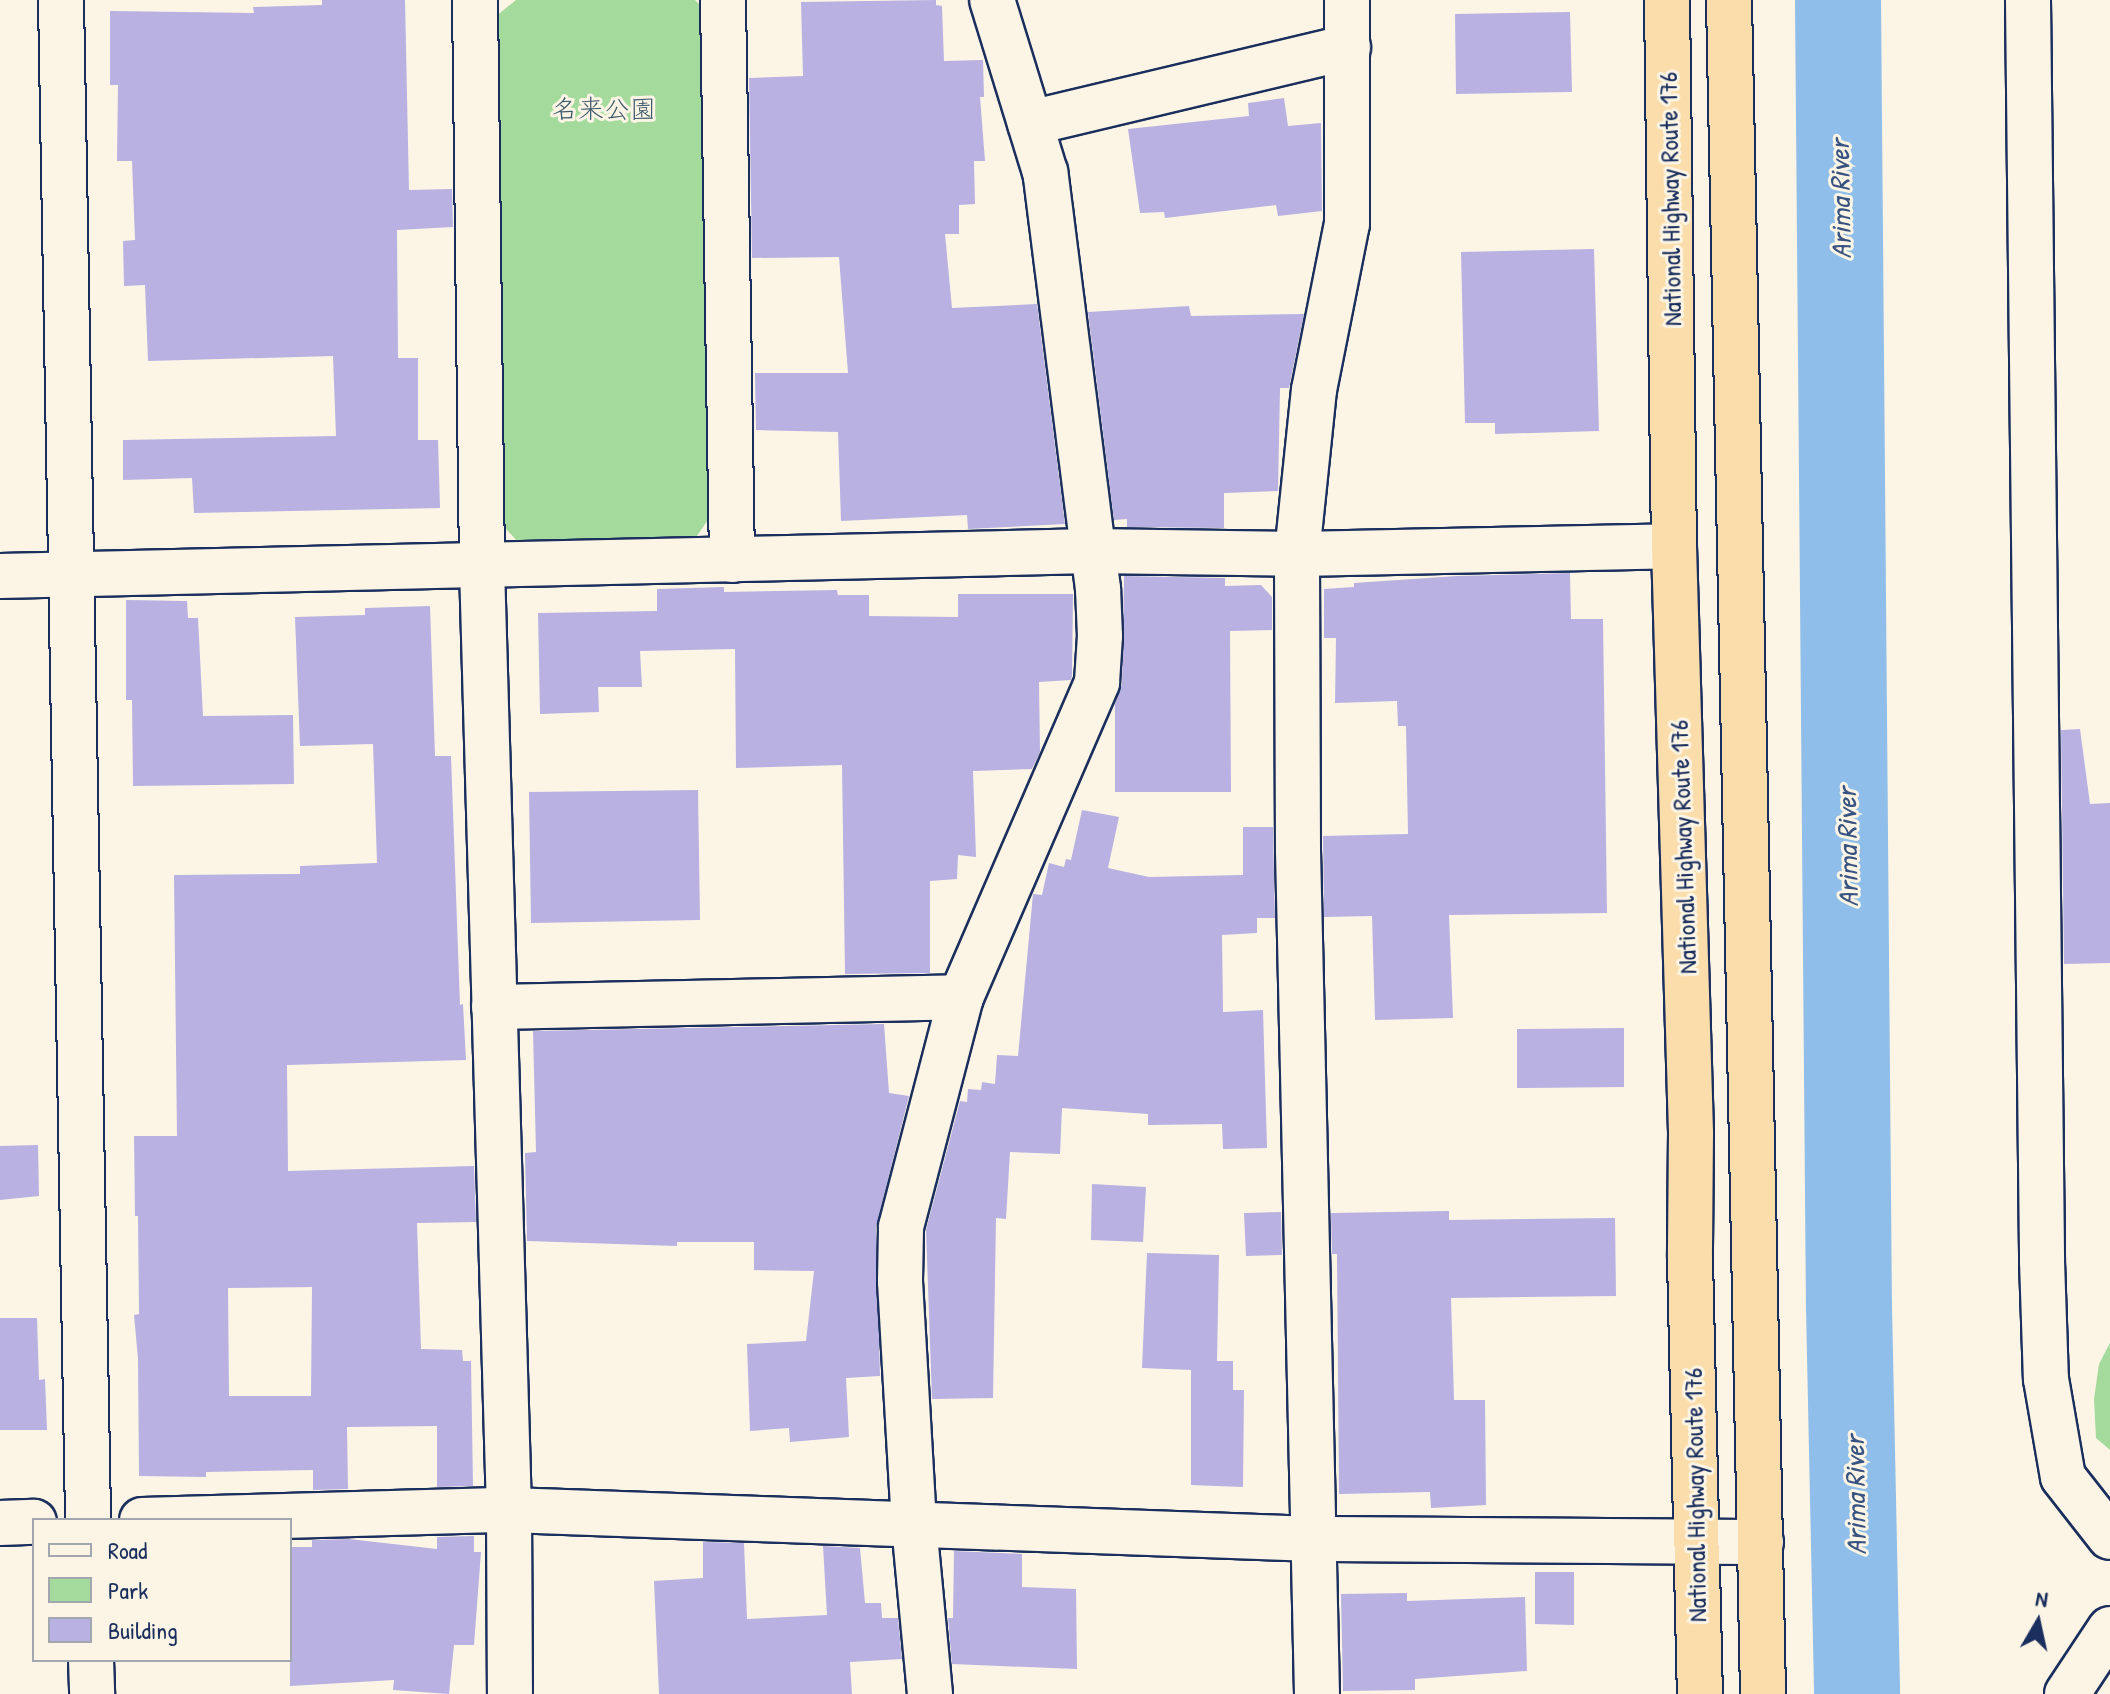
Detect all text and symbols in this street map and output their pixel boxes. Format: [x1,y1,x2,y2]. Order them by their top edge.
street label: National Highway Route 176 [1652,72,1688,326]
park label: 名来公園 [552,93,656,125]
water label: Arima River [1822,139,1858,259]
street label: National Highway Route 176 [1663,719,1703,975]
water label: Arima River [1829,787,1865,907]
street label: National Highway Route 176 [1677,1368,1713,1622]
water label: Arima River [1837,1435,1873,1555]
legend [32,1518,292,1662]
text: Road [108,1534,147,1566]
text: Park [108,1574,148,1606]
north arrow [1998,1582,2078,1662]
text: N [2034,1583,2050,1614]
text: Building [108,1614,178,1646]

